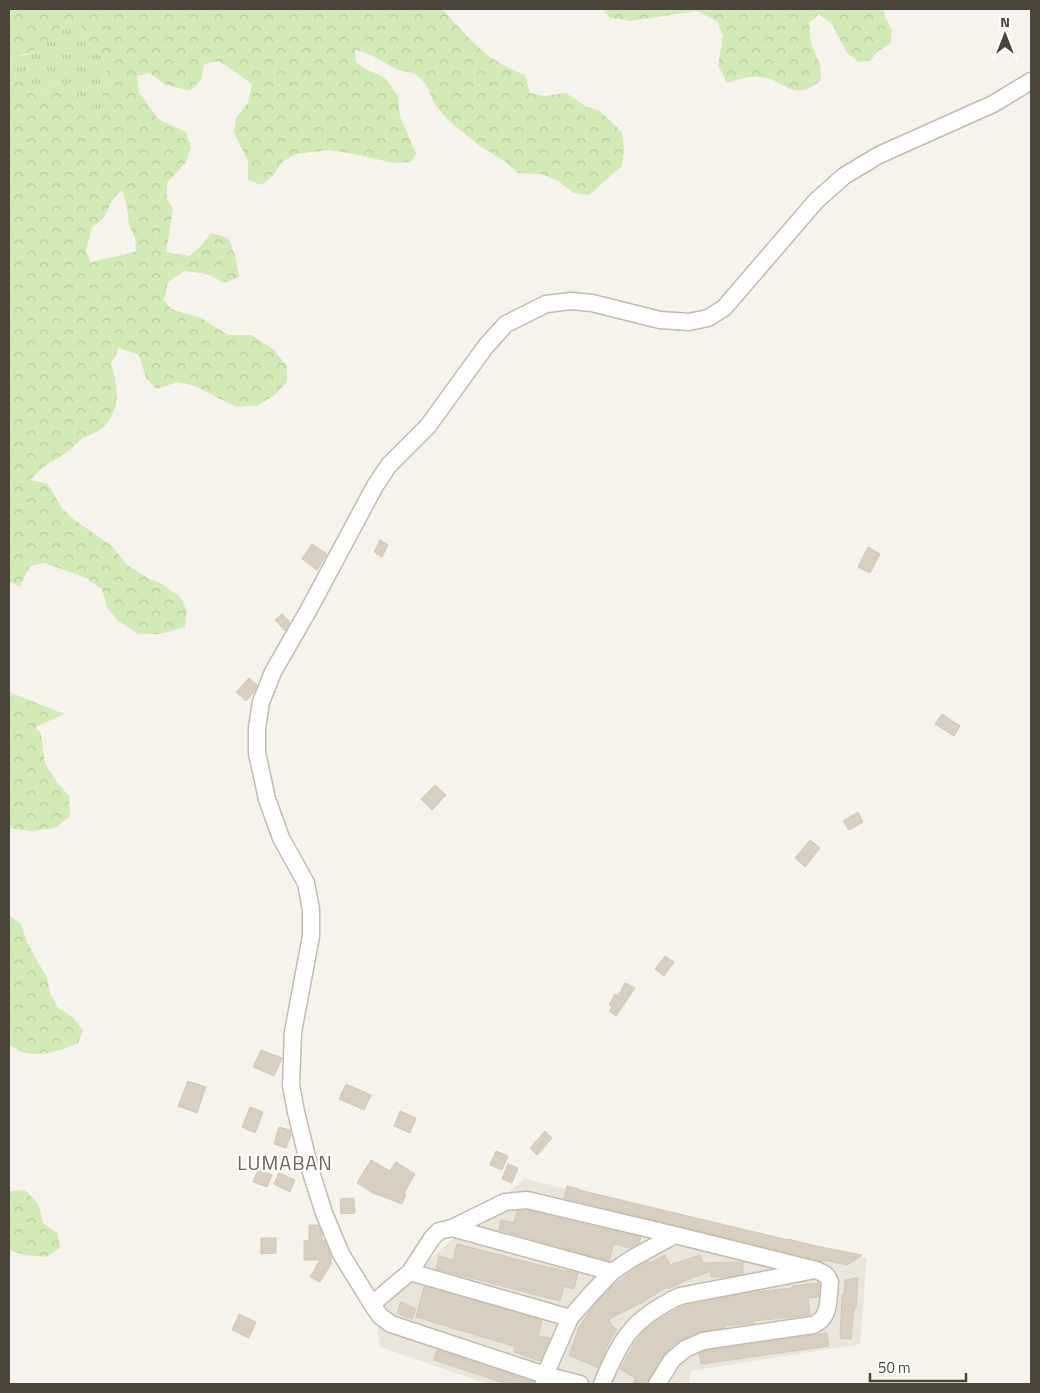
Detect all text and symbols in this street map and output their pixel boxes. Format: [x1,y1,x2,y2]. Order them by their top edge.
north arrow [980,10,1030,60]
text: N [1000,11,1010,32]
district label: LUMABAN [237,1147,333,1178]
scale bar [870,1350,966,1382]
text: 50 m [878,1356,911,1379]

